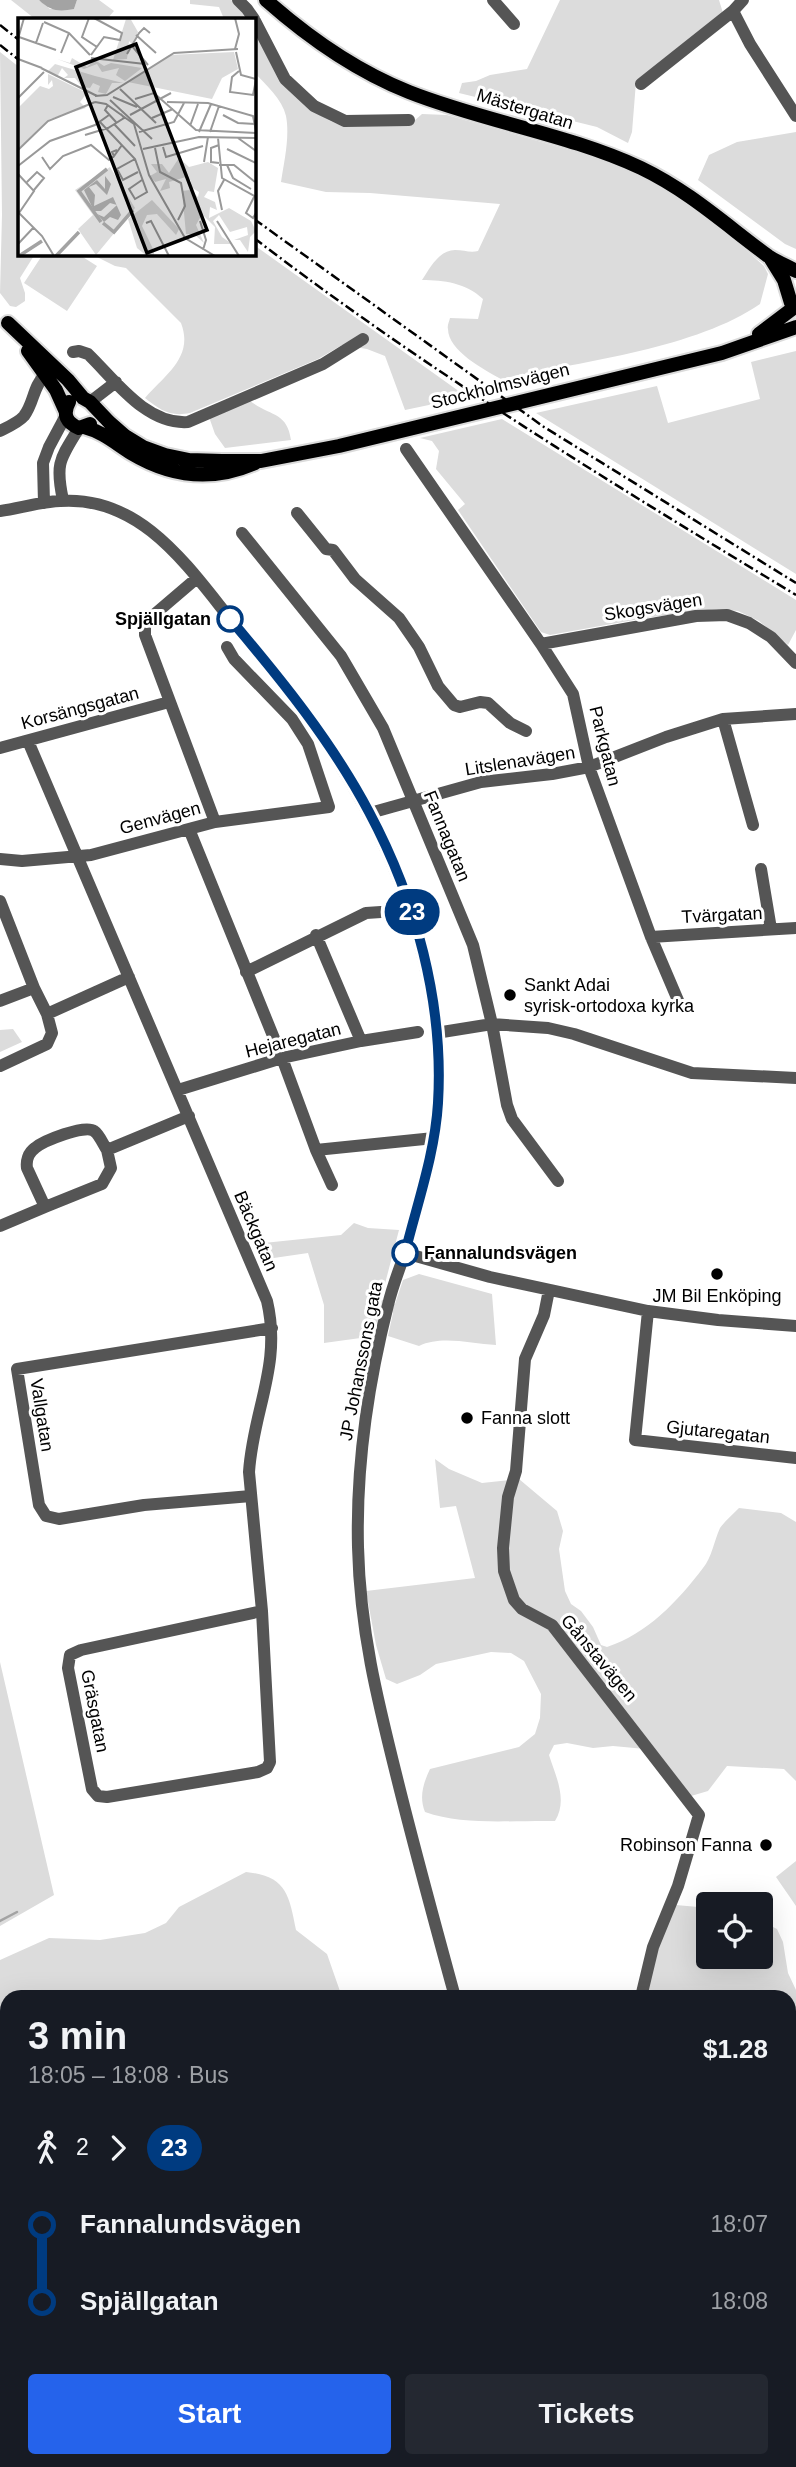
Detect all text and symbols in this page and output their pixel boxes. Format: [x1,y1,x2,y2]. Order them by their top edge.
inset map [18,18,256,256]
street label: Mästergatan [474,85,576,133]
street label: Stockholmsvägen [429,359,571,413]
street label: Skogsvägen [603,589,703,625]
marker: Spjällgatan [217,606,243,632]
place label: Spjällgatan [115,609,211,629]
street label: Korsängsgatan [19,683,141,733]
street label: Parkgatan [585,704,625,788]
street label: Litslenavägen [464,742,576,780]
street label: Fannagatan [420,788,474,884]
street label: Genvägen [117,798,203,838]
line badge: 23 [380,889,444,935]
text: 23 [399,898,425,925]
street label: Tvärgatan [681,903,763,927]
place label: Sankt Adai syrisk-ortodoxa kyrka [524,975,695,1016]
marker: Sankt Adai syrisk-ortodoxa kyrka [502,987,518,1003]
street label: Hejaregatan [243,1018,343,1062]
street label: Bäckgatan [230,1188,282,1274]
marker: Fannalundsvägen [392,1240,418,1266]
place label: Fannalundsvägen [424,1243,577,1263]
marker: JM Bil Enköping [709,1266,725,1282]
street label: JP Johanssons gata [336,1279,386,1442]
place label: JM Bil Enköping [652,1286,782,1306]
street label: Vallgatan [26,1377,58,1453]
place label: Fanna slott [481,1408,570,1428]
marker: Fanna slott [459,1410,475,1426]
street label: Gjutaregatan [665,1417,771,1447]
street label: Gånstavägen [557,1611,641,1705]
street label: Gräsgatan [77,1668,113,1754]
place label: Robinson Fanna [620,1835,753,1855]
marker: Robinson Fanna [758,1837,774,1853]
map controls [696,1892,773,1969]
button: locate [696,1892,773,1969]
text: 3 min [28,2015,127,2057]
text: $1.28 [703,2034,768,2064]
text: 18:05 – 18:08 · Bus [28,2062,229,2088]
icon: walk [28,2129,66,2167]
icon: forward [99,2129,137,2167]
text: 2 [76,2134,89,2160]
text: 23 [161,2134,188,2161]
text: Fannalundsvägen [80,2209,301,2239]
text: 18:07 [710,2211,768,2237]
text: Spjällgatan [80,2286,219,2316]
text: 18:08 [710,2288,768,2314]
button: Start [28,2374,391,2454]
button: Tickets [405,2374,768,2454]

